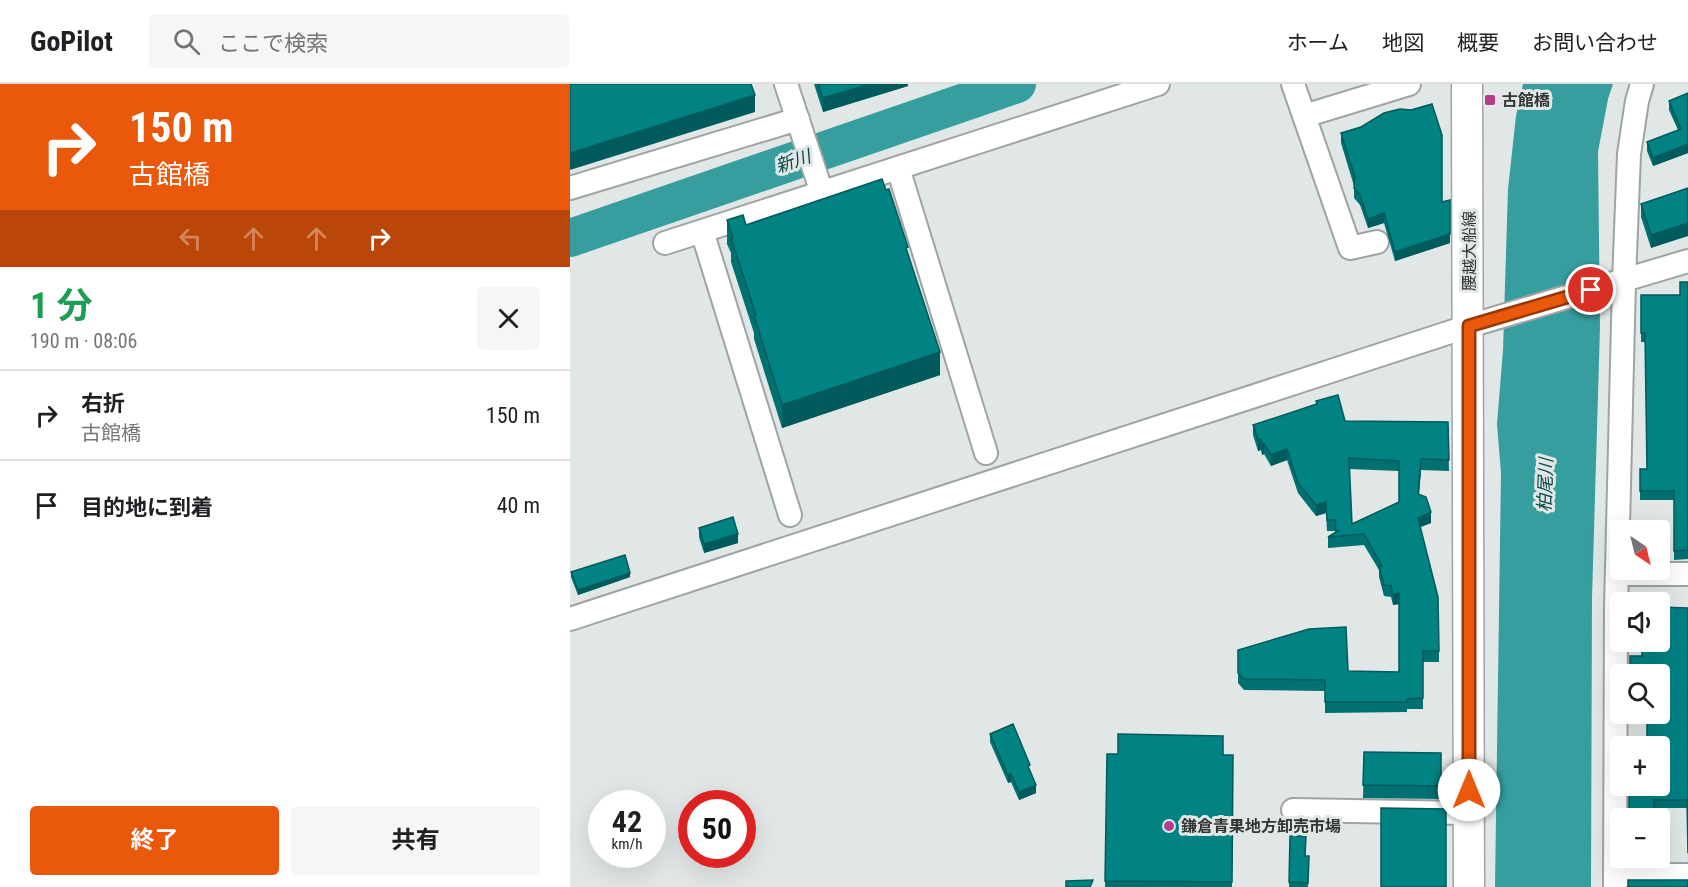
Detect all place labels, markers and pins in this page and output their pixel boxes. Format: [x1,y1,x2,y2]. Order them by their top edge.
place label: 古館橋 [1502,91,1550,110]
marker: 古館橋 [1483,93,1497,107]
pin [1565,264,1616,315]
place label: 鎌倉青果地方卸売市場 [1181,817,1341,836]
marker: 鎌倉青果地方卸売市場 [1162,819,1176,833]

